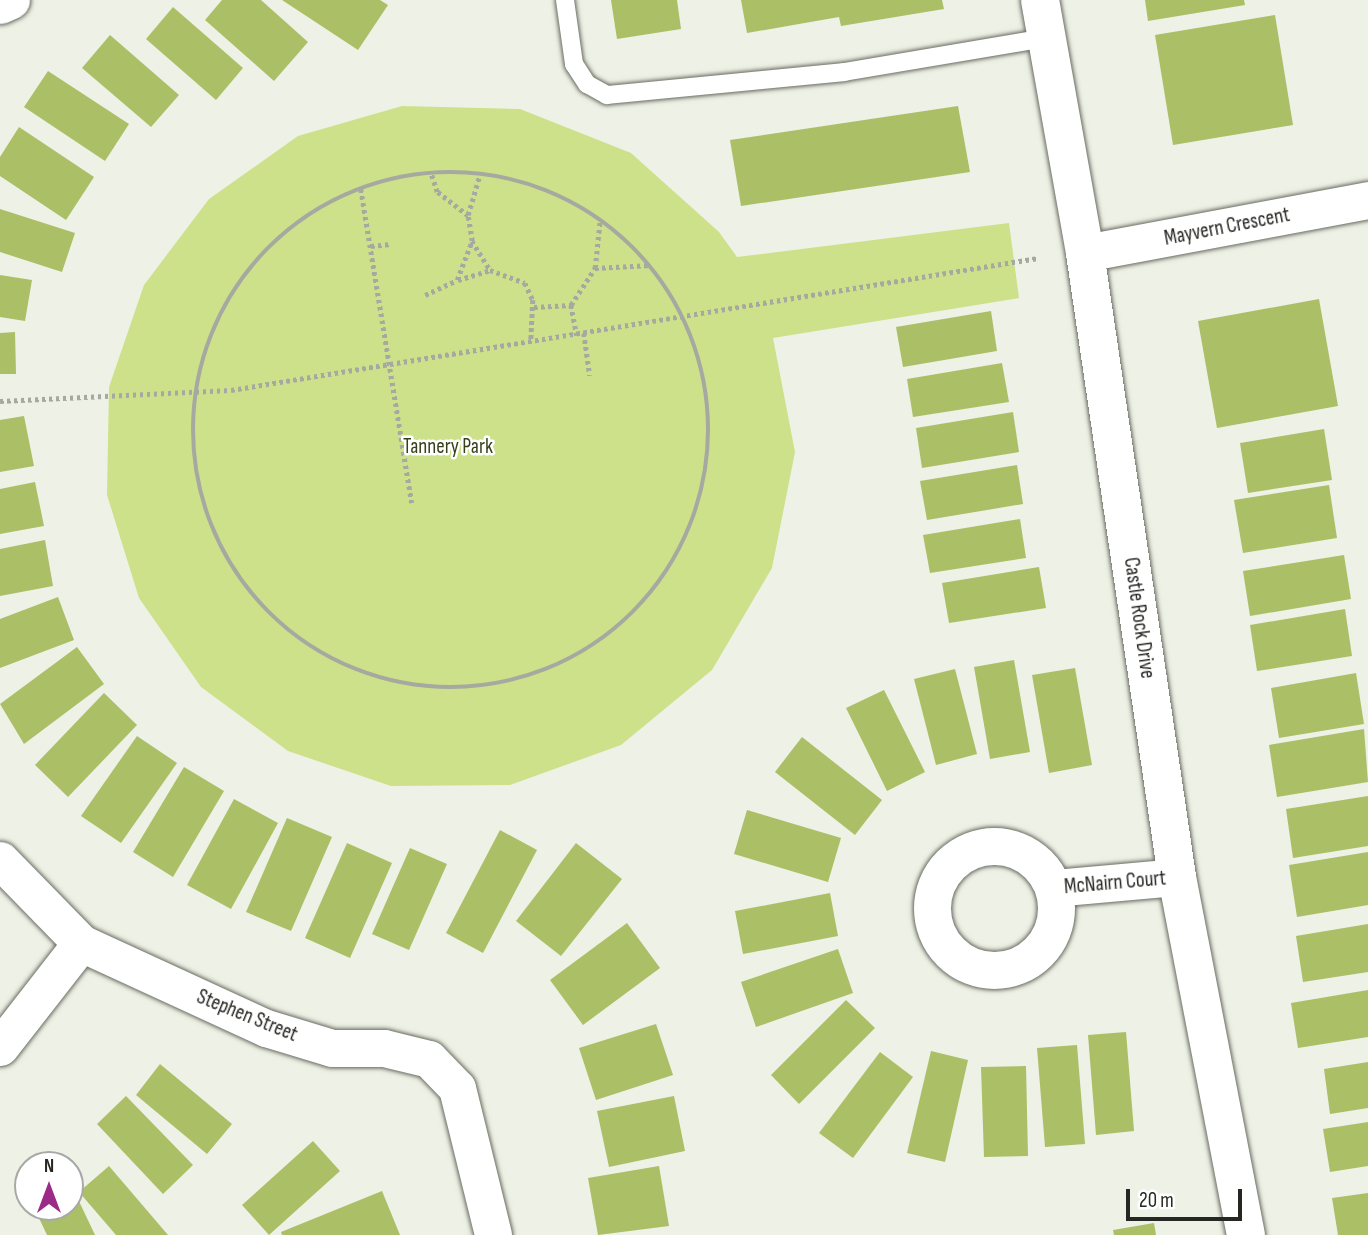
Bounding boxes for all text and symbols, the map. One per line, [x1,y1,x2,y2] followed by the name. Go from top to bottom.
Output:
[1162,202,1292,252] street label: Mayvern Crescent
[403,434,493,460] park label: Tannery Park
[1118,556,1160,680] street label: Castle Rock Drive
[1063,866,1167,900] street label: McNairn Court
[193,984,301,1048] street label: Stephen Street
[14,1151,84,1221] north arrow
[44,1155,54,1178] text: N
[1130,1176,1246,1220] scale bar
[1139,1188,1174,1213] text: 20 m

